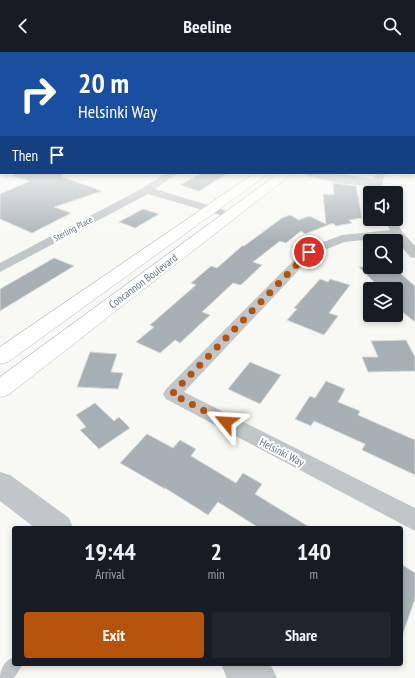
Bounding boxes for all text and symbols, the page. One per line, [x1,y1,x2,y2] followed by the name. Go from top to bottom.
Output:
[12,15,34,37] icon: back
[183,15,232,38] text: Beeline
[381,15,403,37] icon: search
[78,64,129,101] text: 20 m
[12,68,64,120] icon: right
[78,100,157,123] text: Helsinki Way
[46,144,68,166] icon: arrive
[12,146,38,165] text: Then
[363,186,403,322] map controls
[363,186,403,226] button: sound
[51,214,94,243] street label: Sterling Place
[363,234,403,274] button: search
[292,235,326,269] pin
[298,241,320,263] icon: arrive
[106,251,180,311] street label: Concannon Boulevard
[363,282,403,322] button: layers
[205,401,247,443] position arrow
[257,435,307,470] street label: Helsinki Way
[84,536,136,567] text: 19:44
[210,536,222,567] text: 2
[297,536,331,567] text: 140
[95,566,125,583] text: Arrival
[208,566,225,583] text: min
[310,566,318,583] text: m
[24,612,204,658] button: Exit
[212,612,391,658] button: Share

